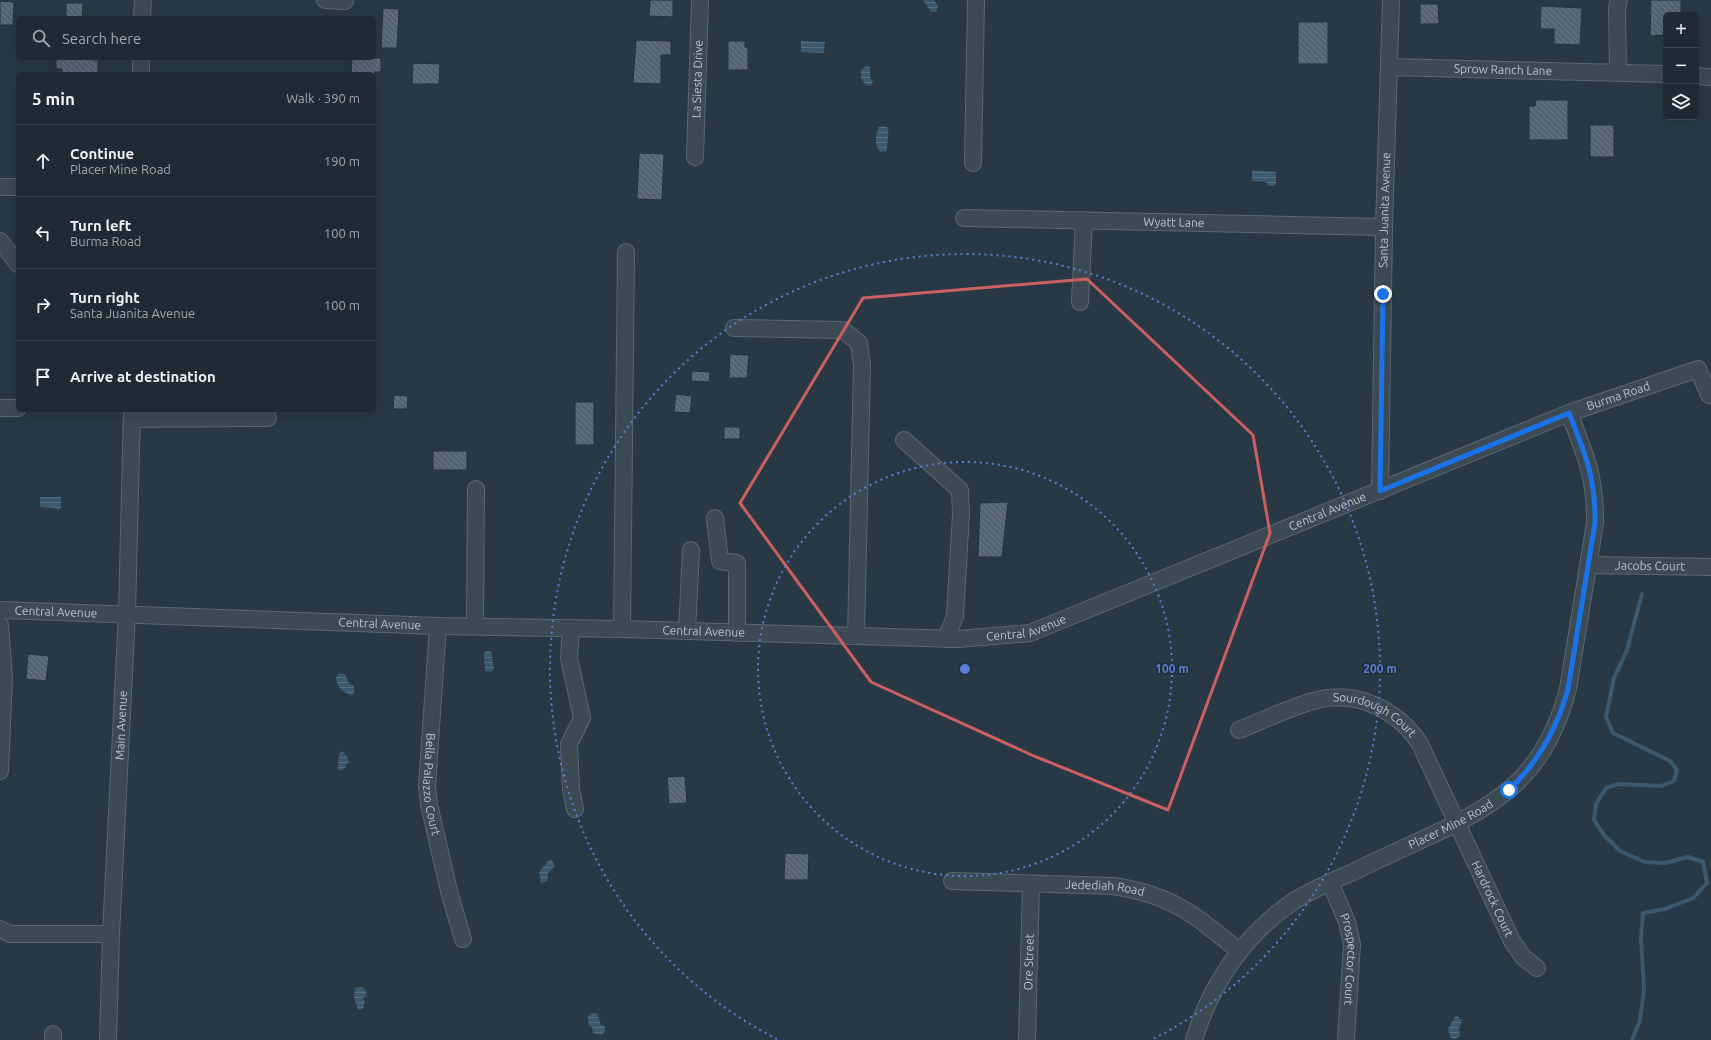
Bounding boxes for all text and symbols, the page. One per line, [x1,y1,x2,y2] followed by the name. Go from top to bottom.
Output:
[1663,12,1699,120] map controls
[1663,12,1699,48] button: +
[16,16,376,60] search box
[30,27,52,49] icon: search
[62,30,141,47] text: Search here
[689,40,705,118] street label: La Siesta Drive
[1663,48,1699,84] button: −
[1454,62,1552,77] street label: Sprow Ranch Lane
[1663,84,1699,120] button: layers
[32,89,75,108] text: 5 min
[286,91,360,105] text: Walk · 390 m
[70,145,134,162] text: Continue
[32,150,54,172] icon: ahead
[1376,152,1392,268] street label: Santa Juanita Avenue
[324,154,360,168] text: 190 m
[70,162,171,176] text: Placer Mine Road
[1143,215,1205,229] street label: Wyatt Lane
[70,217,131,234] text: Turn left
[32,222,54,244] icon: left
[324,226,360,240] text: 100 m
[70,234,141,248] text: Burma Road
[1374,285,1392,303] route end
[70,289,140,306] text: Turn right
[32,294,54,316] icon: right
[324,298,360,312] text: 100 m
[70,306,195,320] text: Santa Juanita Avenue
[32,366,54,388] icon: arrive
[70,368,216,385] text: Arrive at destination
[1585,379,1652,413] street label: Burma Road
[1287,489,1368,533] street label: Central Avenue
[1615,558,1685,573] street label: Jacobs Court
[14,604,98,620] street label: Central Avenue
[986,612,1068,643] street label: Central Avenue
[338,615,421,631] street label: Central Avenue
[662,623,745,639] street label: Central Avenue
[958,662,972,676] centre of rings
[1155,662,1189,675] text: 100 m
[1363,662,1397,675] text: 200 m
[113,690,129,760] street label: Main Avenue
[1333,690,1419,739] street label: Sourdough Court
[421,733,443,837] street label: Bella Palazzo Court
[1500,781,1518,799] route start
[1406,797,1495,851] street label: Placer Mine Road
[1469,859,1516,939] street label: Hardrock Court
[1065,878,1146,898] street label: Jedediah Road
[1338,911,1359,1006] street label: Prospector Court
[1021,933,1036,991] street label: Ore Street

